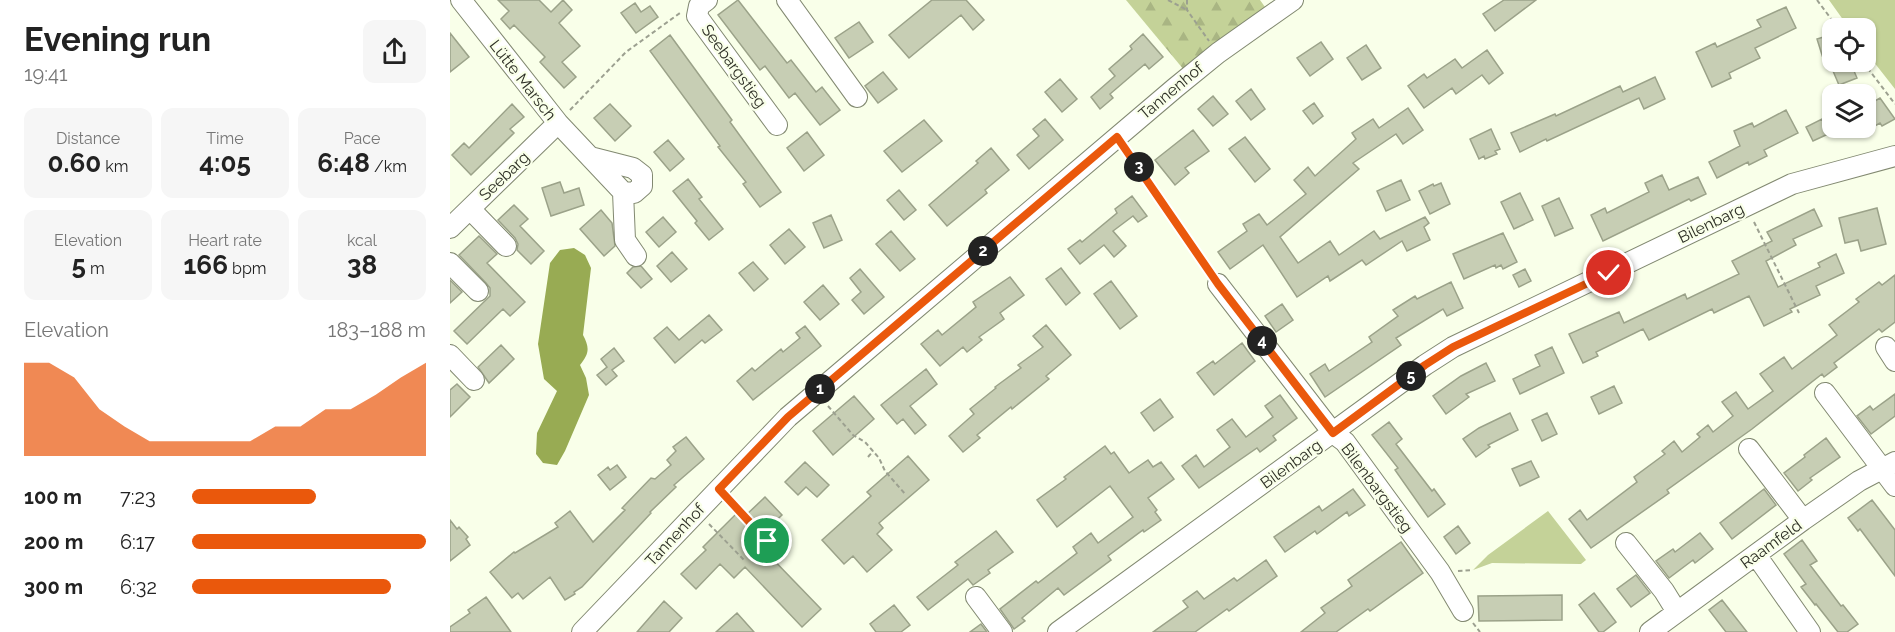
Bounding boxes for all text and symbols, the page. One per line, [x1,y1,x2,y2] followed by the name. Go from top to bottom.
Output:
[1822,18,1876,138] map controls
[1822,18,1876,72] button: locate
[24,20,211,59] text: Evening run
[363,20,426,83] button: share
[697,21,771,111] street label: Seebargstieg
[486,36,560,124] street label: Lütte Marsch
[1135,58,1208,123] street label: Tannenhof
[24,62,68,86] text: 19:41
[1822,84,1876,138] button: layers
[56,129,120,148] text: Distance
[206,129,244,148] text: Time
[344,129,380,148] text: Pace
[48,148,101,178] text: 0.60
[199,148,251,178] text: 4:05
[317,148,370,178] text: 6:48
[475,148,533,204] street label: Seebarg
[1124,152,1154,182] pin: 3
[101,157,128,176] text: km
[370,157,407,176] text: /km
[1135,157,1143,176] text: 3
[1675,199,1747,247] street label: Bilenbarg
[54,231,122,250] text: Elevation
[188,231,262,250] text: Heart rate
[347,231,377,250] text: kcal
[968,236,998,266] pin: 2
[978,241,988,260] text: 2
[1583,247,1634,298] pin
[71,250,86,280] text: 5
[184,250,228,280] text: 166
[347,250,377,280] text: 38
[1592,256,1625,289] icon: check
[86,259,105,278] text: m
[228,259,266,278] text: bpm
[24,318,109,342] text: Elevation
[328,318,426,342] text: 183–188 m
[1247,326,1277,356] pin: 4
[1257,331,1267,350] text: 4
[1396,361,1426,391] pin: 5
[1407,366,1415,385] text: 5
[805,374,835,404] pin: 1
[816,379,824,398] text: 1
[1257,435,1325,493] street label: Bilenbarg
[1337,440,1417,536] street label: Bilenbargstieg
[24,485,82,509] text: 100 m
[120,485,156,509] text: 7:23
[641,499,709,570] street label: Tannenhof
[741,515,792,566] pin
[1737,515,1805,573] street label: Raamfeld
[750,524,783,557] icon: arrive
[24,530,83,554] text: 200 m
[120,530,155,554] text: 6:17
[24,575,83,599] text: 300 m
[120,575,157,599] text: 6:32

